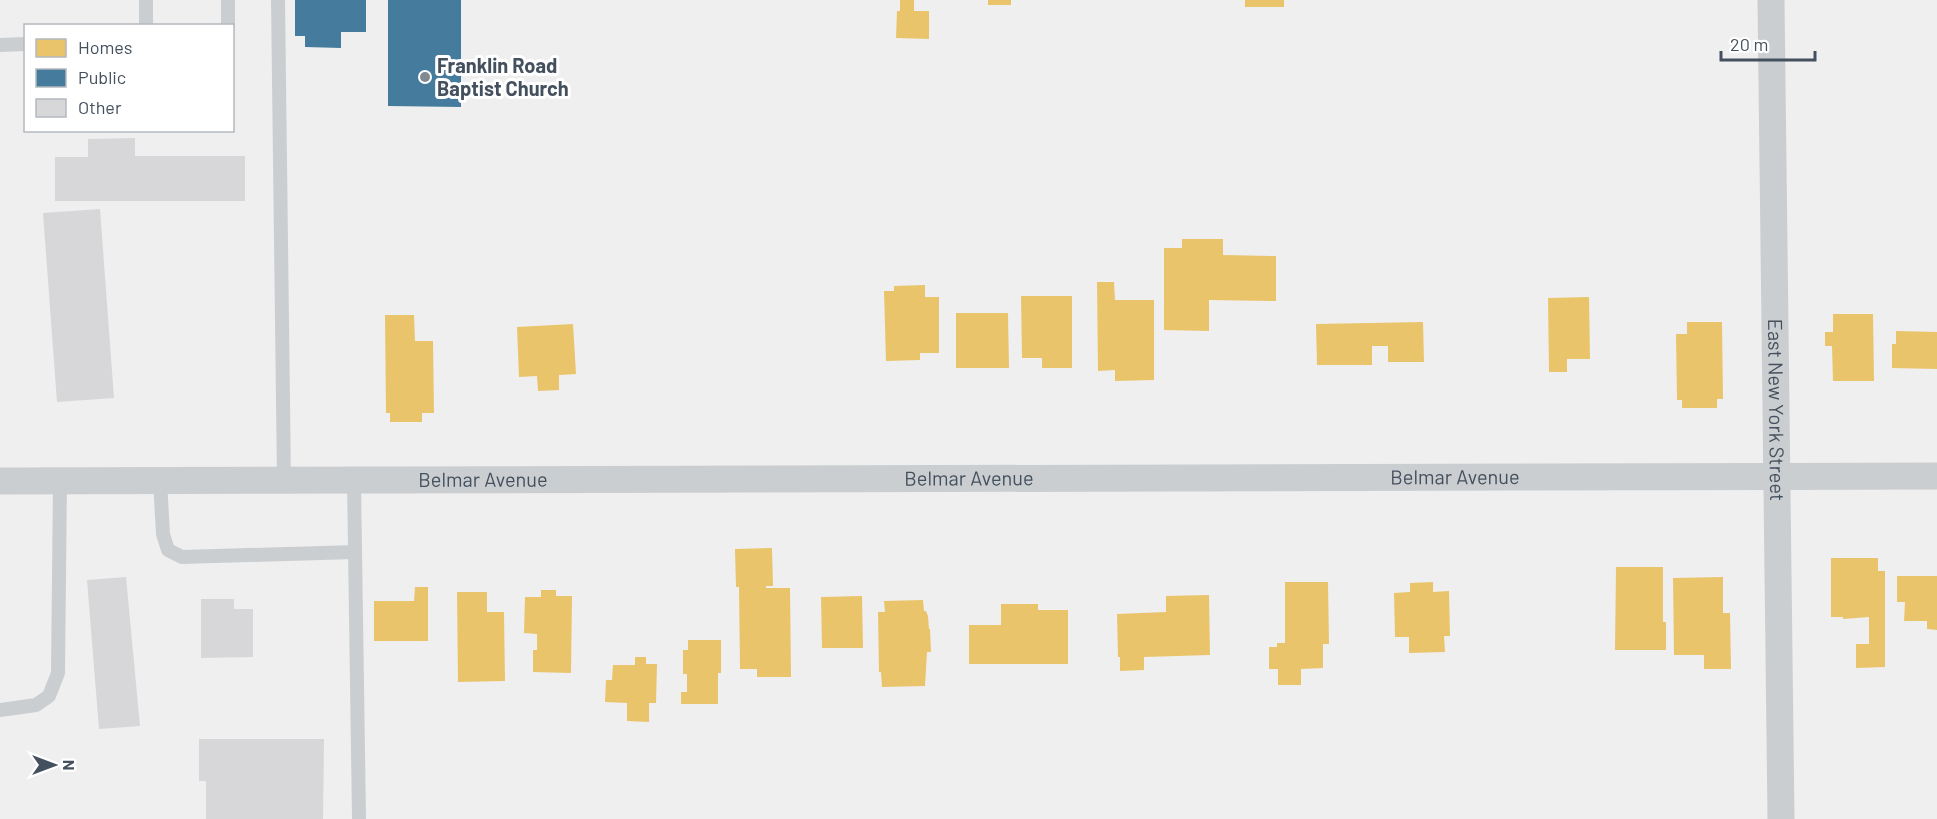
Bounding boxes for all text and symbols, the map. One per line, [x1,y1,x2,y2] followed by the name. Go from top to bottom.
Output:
[24,24,234,132] legend
[1721,24,1816,62] scale bar
[1730,33,1768,55] text: 20 m
[78,36,132,58] text: Homes
[437,53,569,100] place label: Franklin Road Baptist Church
[78,66,126,88] text: Public
[418,70,432,84] marker: Franklin Road Baptist Church
[78,96,122,118] text: Other
[1764,319,1790,501] street label: East New York Street
[1390,464,1520,488] street label: Belmar Avenue
[904,465,1034,490] street label: Belmar Avenue
[418,467,548,491] street label: Belmar Avenue
[24,735,84,795] north arrow
[60,760,79,770] text: N

